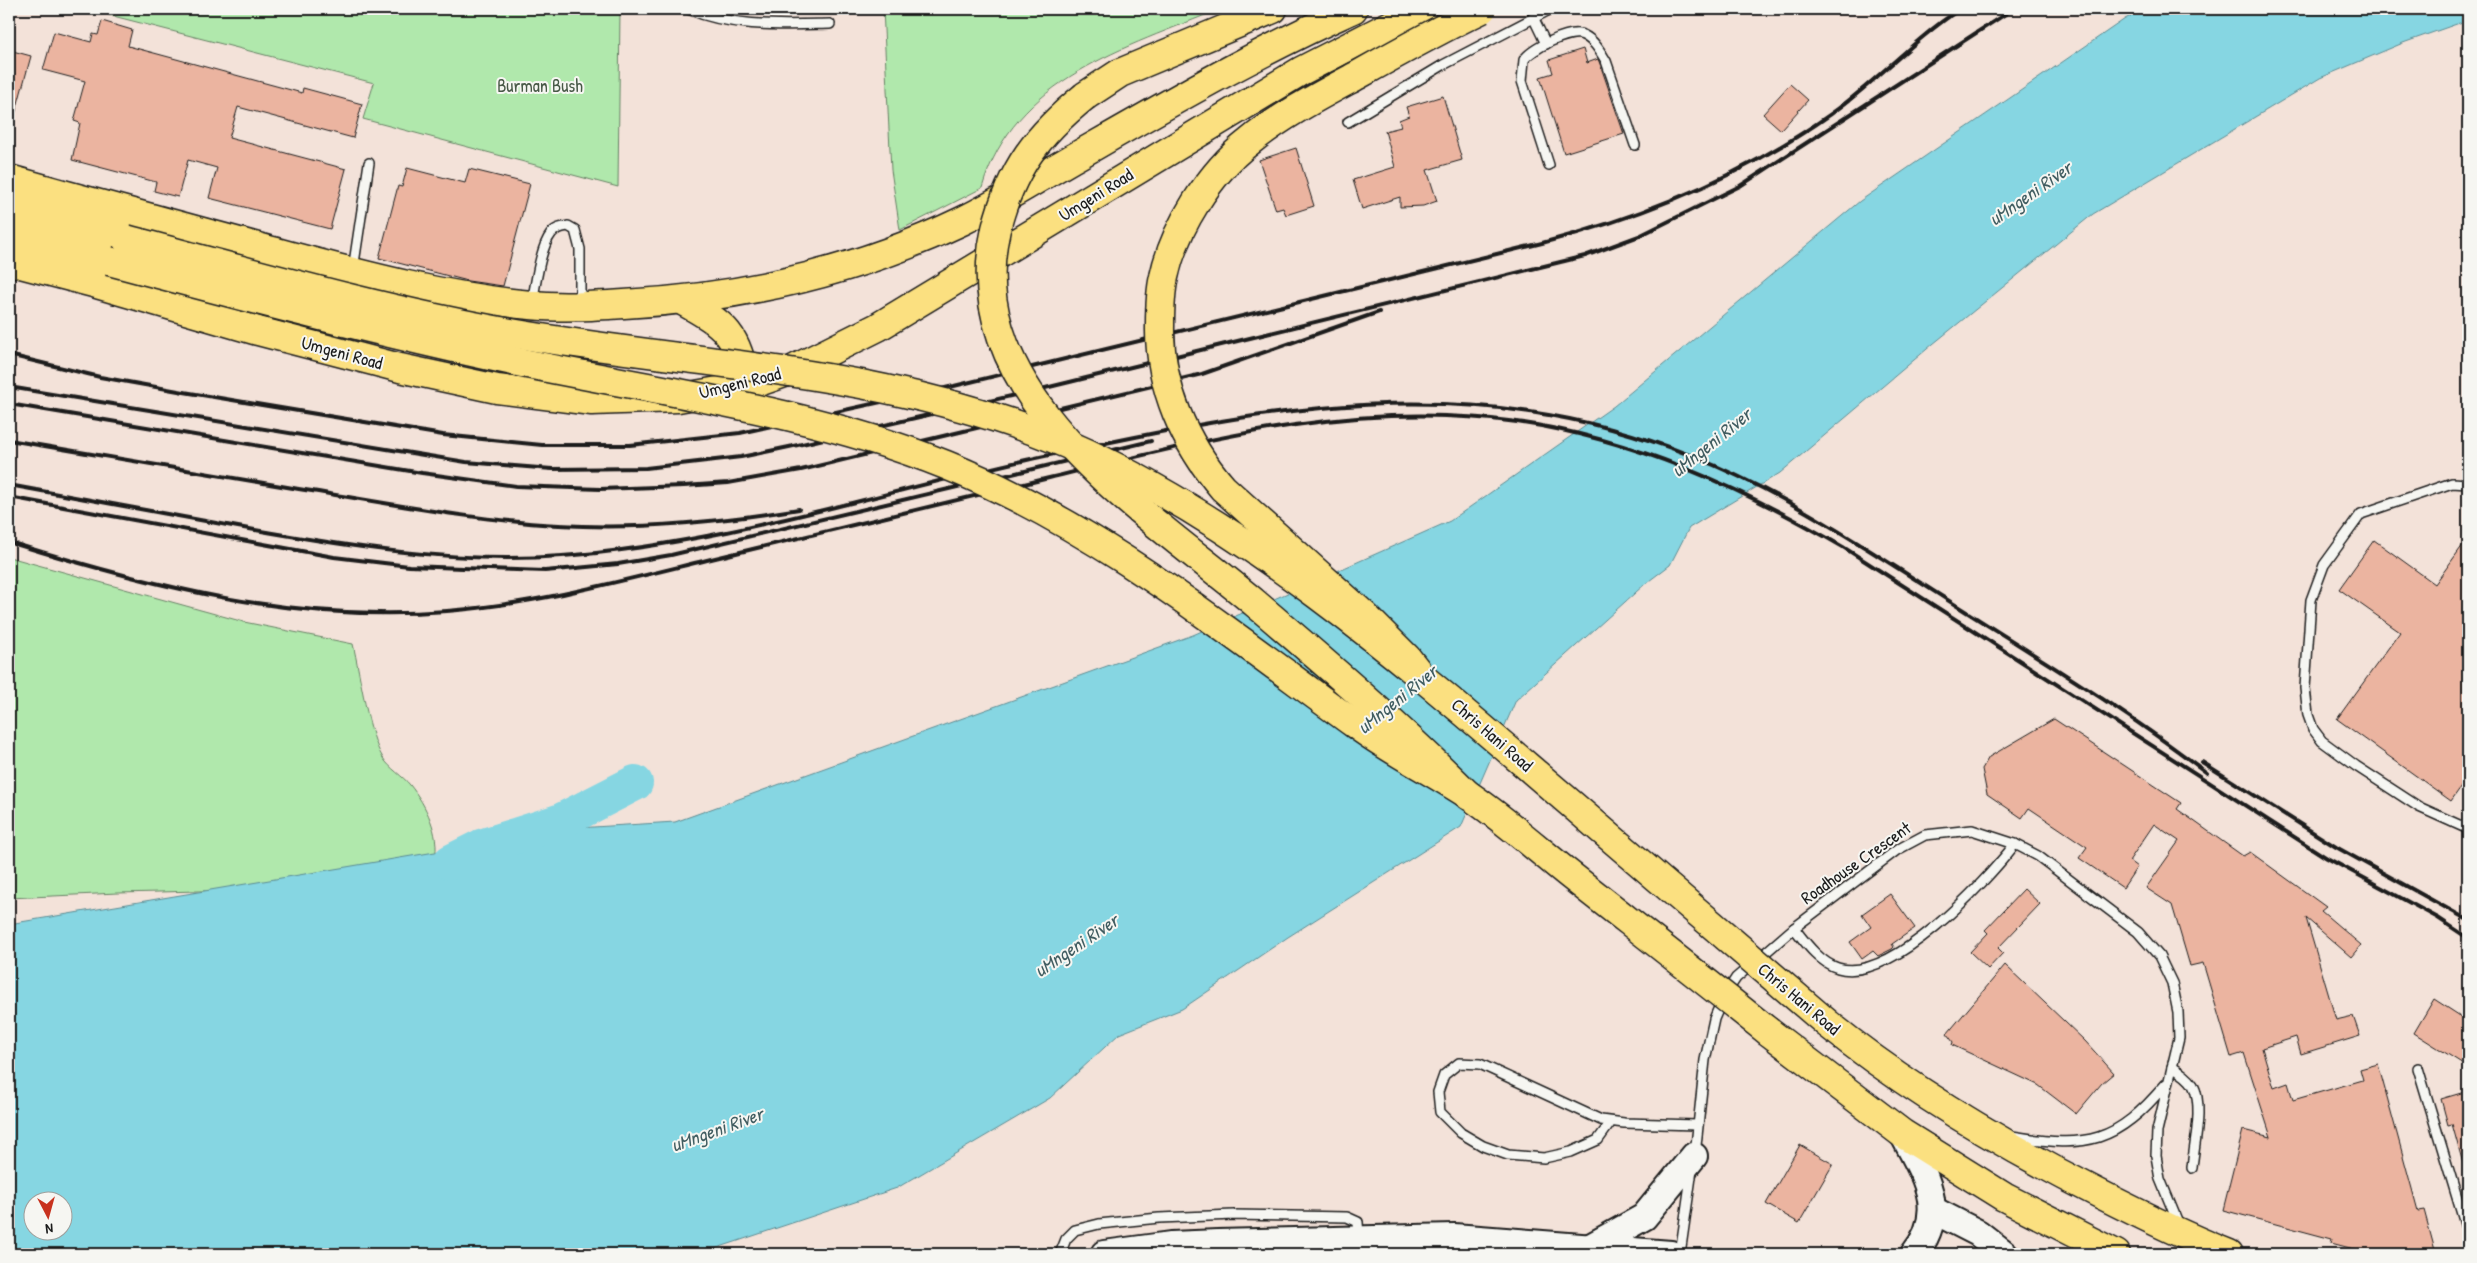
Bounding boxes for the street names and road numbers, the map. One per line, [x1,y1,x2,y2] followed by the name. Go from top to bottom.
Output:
[1054,162,1138,227] street label: Umgeni Road
[299,330,386,375] street label: Umgeni Road
[697,360,783,405] street label: Umgeni Road
[1446,692,1539,777] street label: Chris Hani Road
[1796,815,1916,910] street label: Roadhouse Crescent
[1753,957,1846,1041] street label: Chris Hani Road

